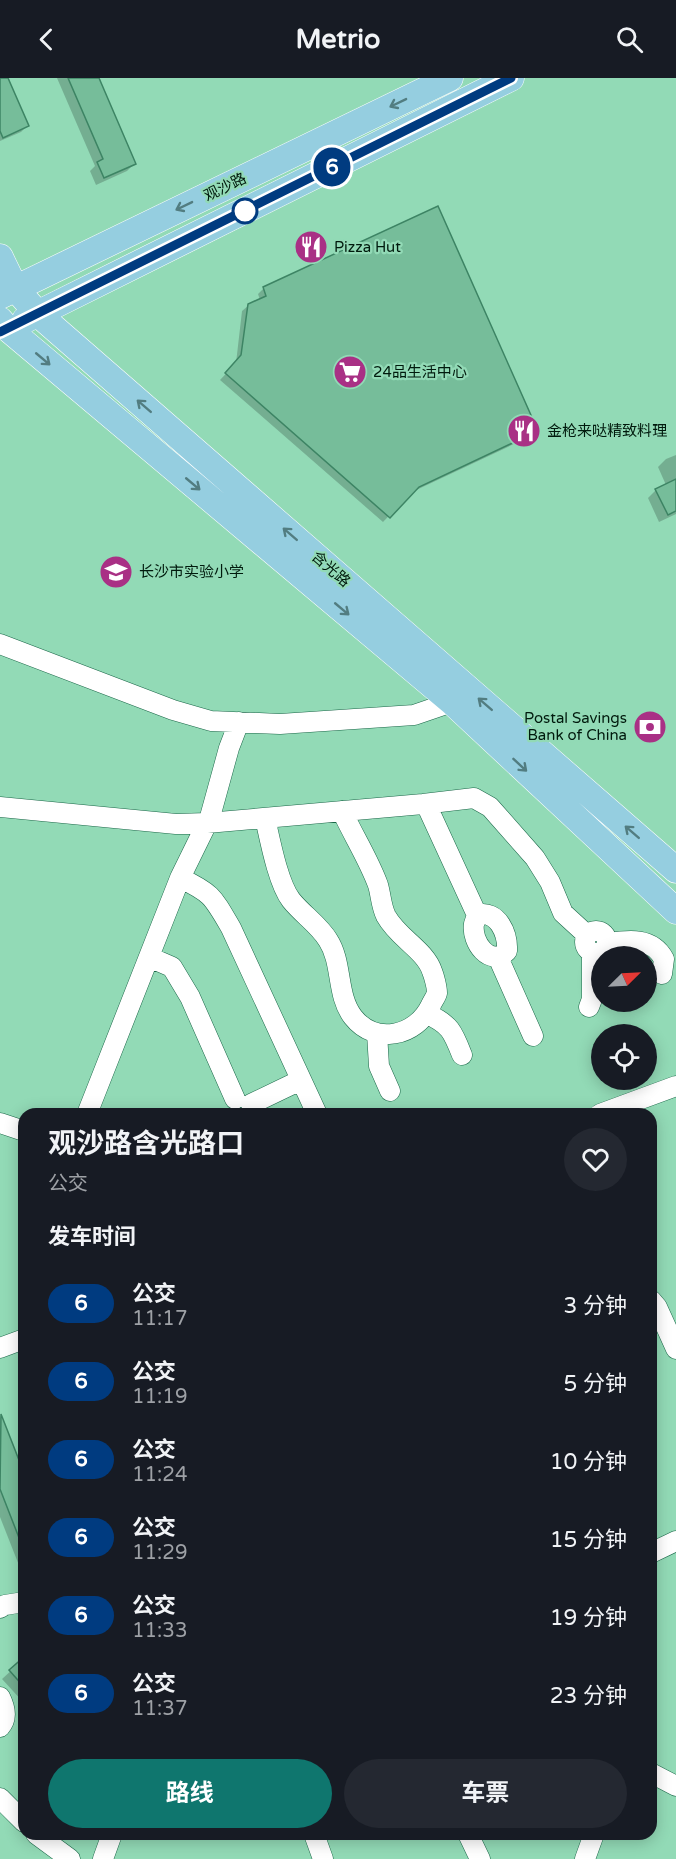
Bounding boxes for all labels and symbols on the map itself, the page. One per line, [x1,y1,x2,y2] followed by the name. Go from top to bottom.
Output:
[389,98,407,110] one-way arrow
[312,148,352,187] line badge: 6
[201,169,249,205] street label: 观沙路
[232,198,258,224] unlabelled marker
[176,201,194,213] one-way arrow
[293,229,329,265] restaurant icon: Pizza Hut
[334,238,401,256] place label: Pizza Hut
[35,352,51,365] one-way arrow
[332,354,368,390] supermarket icon: 24品生活中心
[373,363,467,381] place label: 24品生活中心
[136,399,151,413] one-way arrow
[506,413,542,449] restaurant icon: 金枪来哒精致料理
[547,422,667,440] place label: 金枪来哒精致料理
[185,477,200,491] one-way arrow
[283,527,298,541] one-way arrow
[308,547,354,591] street label: 含光路
[98,554,134,590] school or university icon: 长沙市实验小学
[139,563,244,581] place label: 长沙市实验小学
[334,602,349,616] one-way arrow
[478,697,493,711] one-way arrow
[524,709,627,744] place label: Postal Savings Bank of China
[632,709,668,745] bank icon: Postal Savings Bank of China
[513,758,528,773] one-way arrow
[625,825,640,839] one-way arrow
[591,946,657,1012] north arrow

